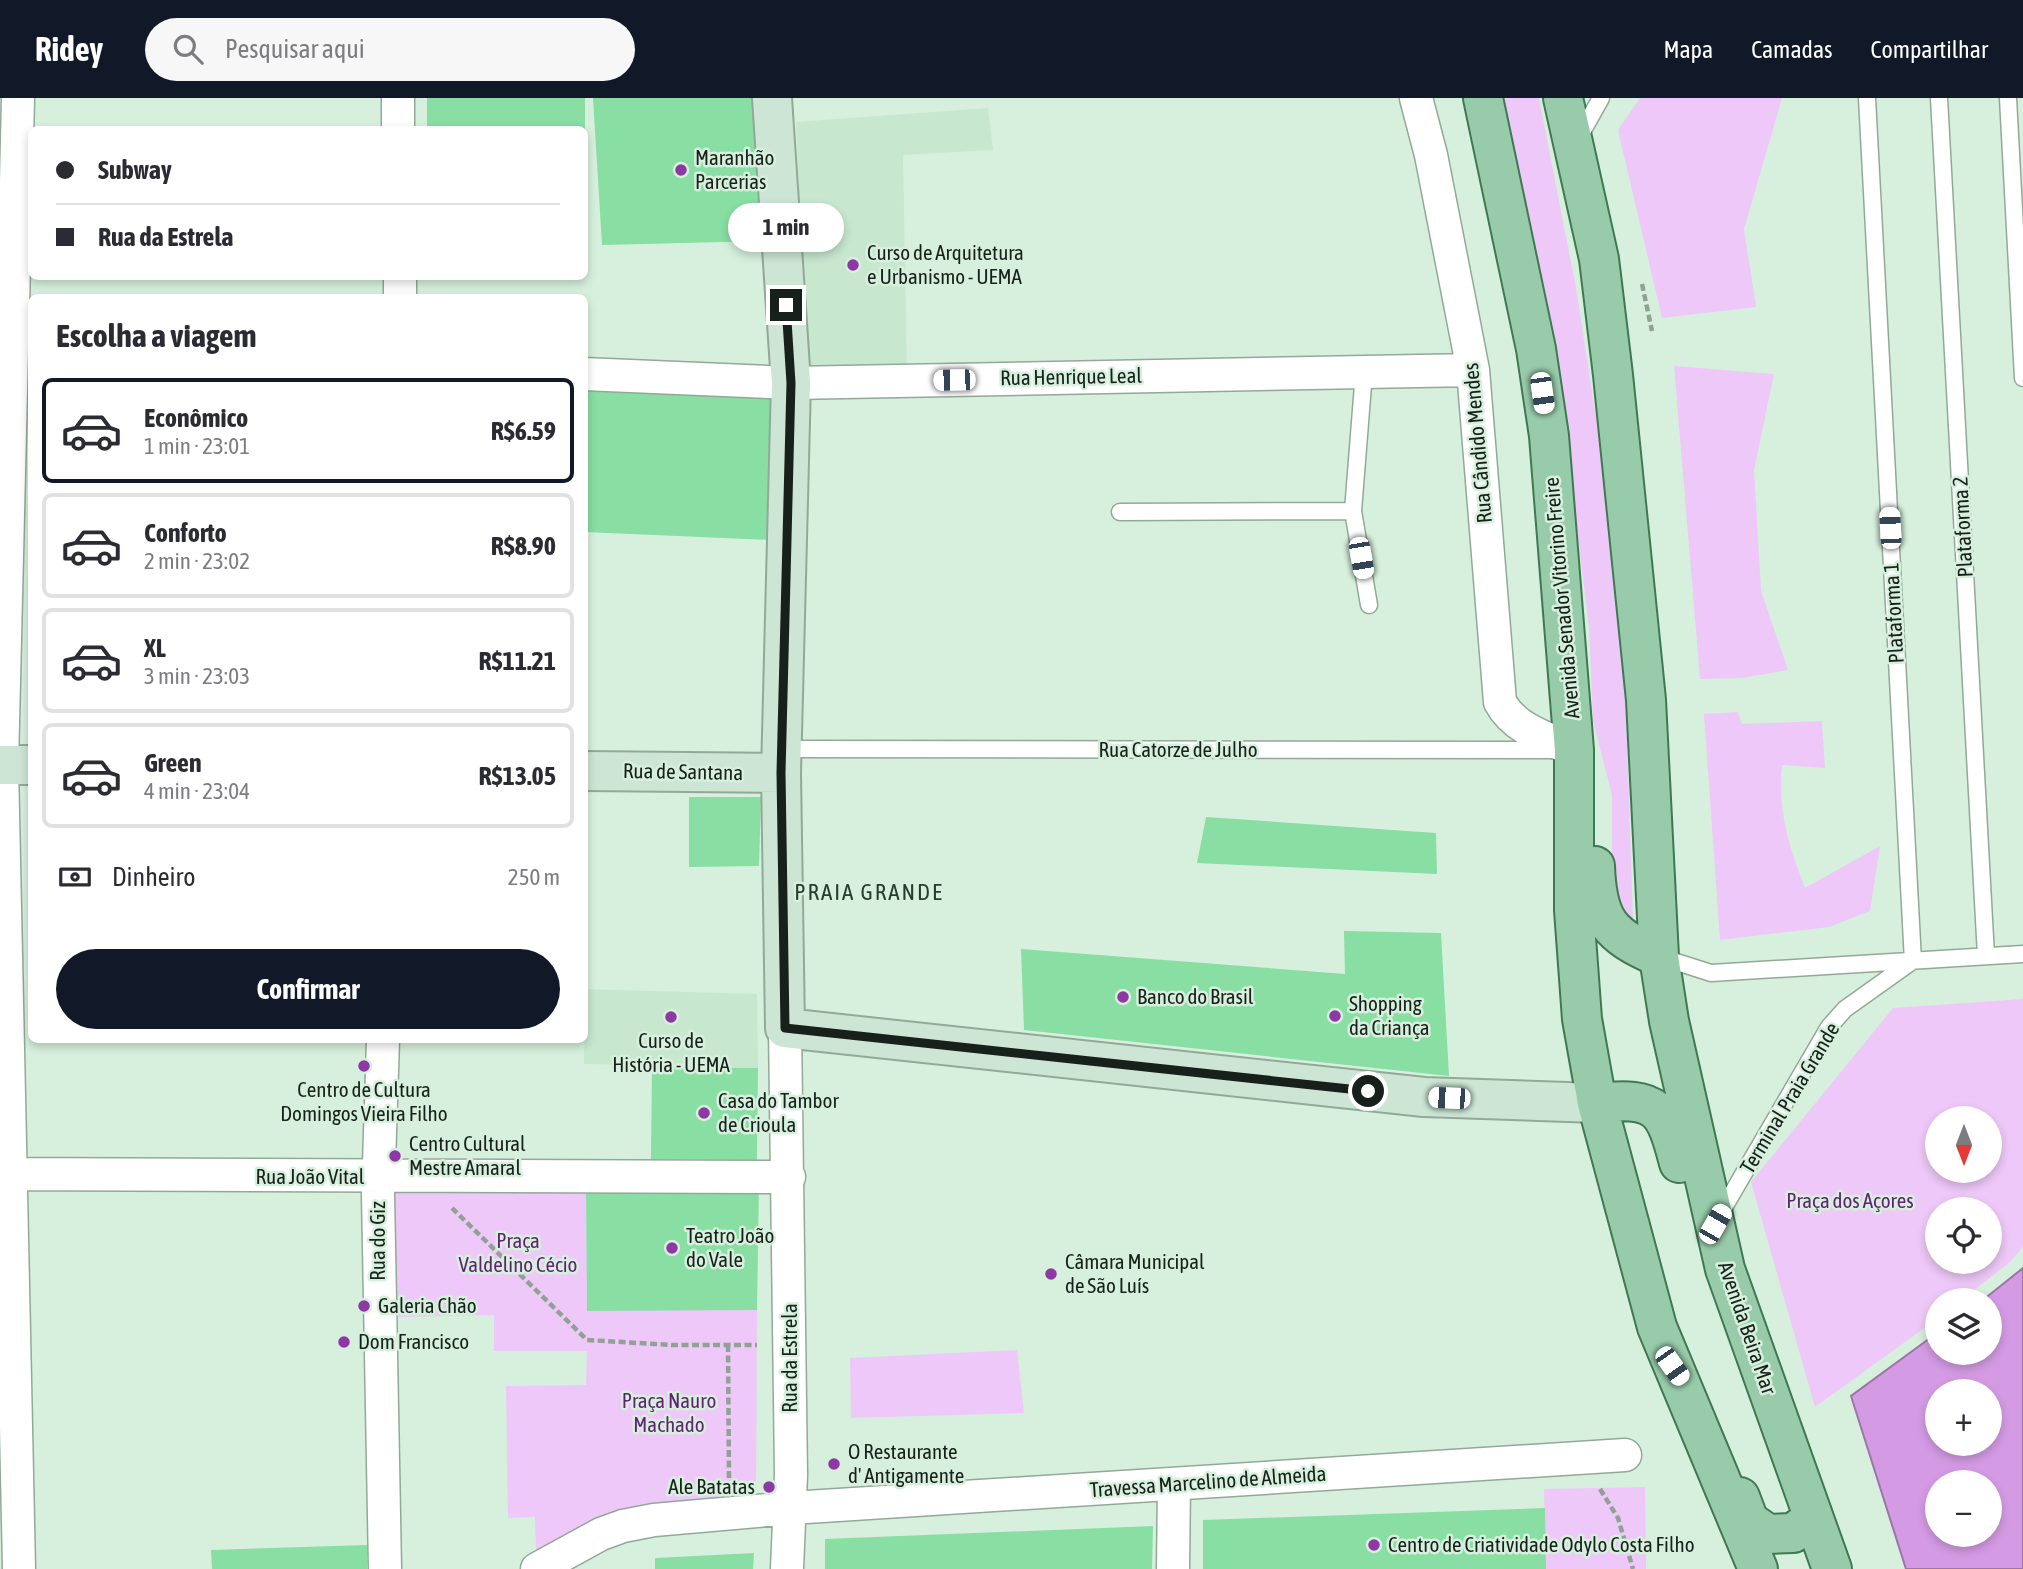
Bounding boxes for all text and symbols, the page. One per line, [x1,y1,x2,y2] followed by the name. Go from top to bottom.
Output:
[145,18,635,81] search box
[35,30,103,68] text: Ridey
[169,30,207,68] icon: search
[225,34,365,64] text: Pesquisar aqui
[1663,36,1713,63] text: Mapa
[1751,36,1833,63] text: Camadas
[1871,36,1988,63] text: Compartilhar
[695,145,774,193] place label: Maranhão Parcerias
[98,155,172,185] text: Subway
[673,162,689,178] marker: Maranhão Parcerias
[728,204,844,252] callout: 1 min
[763,214,809,240] text: 1 min
[98,222,233,252] text: Rua da Estrela
[867,240,1024,288] place label: Curso de Arquitetura e Urbanismo - UEMA
[845,257,861,273] marker: Curso de Arquitetura e Urbanismo - UEMA
[770,289,802,321] route end
[56,317,256,354] text: Escolha a viagem
[1458,362,1496,524] street label: Rua Cândido Mendes
[1000,363,1142,389] street label: Rua Henrique Leal
[933,369,976,391] car
[1529,371,1556,415] car
[60,399,123,462] icon: car
[144,403,248,433] text: Econômico
[491,416,556,446] text: R$6.59
[144,433,250,459] text: 1 min · 23:01
[1538,476,1584,720] street label: Avenida Senador Vitorino Freire
[1947,476,1977,578] street label: Plataforma 2
[1879,506,1902,550] car
[60,514,123,577] icon: car
[144,518,227,548] text: Conforto
[491,531,556,561] text: R$8.90
[1348,535,1375,581] car
[144,548,250,574] text: 2 min · 23:02
[1878,562,1908,664] street label: Plataforma 1
[60,629,123,692] icon: car
[144,633,166,663] text: XL
[479,646,556,676] text: R$11.21
[144,663,250,689] text: 3 min · 23:03
[1098,737,1258,761] street label: Rua Catorze de Julho
[60,744,123,807] icon: car
[144,748,202,778] text: Green
[623,758,743,784] street label: Rua de Santana
[479,761,556,791] text: R$13.05
[144,778,250,804] text: 4 min · 23:04
[56,858,94,896] icon: cash
[112,862,195,892] text: Dinheiro
[508,864,560,890] text: 250 m
[794,879,944,905] district label: PRAIA GRANDE
[56,949,560,1029] button: Confirmar
[1137,984,1254,1008] place label: Banco do Brasil
[1115,989,1131,1005] marker: Banco do Brasil
[1349,991,1430,1039] place label: Shopping da Criança
[1327,1008,1343,1024] marker: Shopping da Criança
[663,1009,679,1025] marker: Curso de História - UEMA
[1735,1018,1844,1177] street label: Terminal Praia Grande
[612,1028,731,1076] place label: Curso de História - UEMA
[356,1058,372,1074] marker: Centro de Cultura Domingos Vieira Filho
[1352,1075,1384,1107] route start
[280,1077,448,1125] place label: Centro de Cultura Domingos Vieira Filho
[1428,1087,1471,1109] car
[718,1088,839,1136] place label: Casa do Tambor de Crioula
[696,1105,712,1121] marker: Casa do Tambor de Crioula
[1925,1106,2002,1183] north arrow
[1925,1106,2002,1547] map controls
[409,1131,526,1179] place label: Centro Cultural Mestre Amaral
[387,1148,403,1164] marker: Centro Cultural Mestre Amaral
[256,1164,365,1188] street label: Rua João Vital
[1786,1188,1914,1212] park label: Praça dos Açores
[1925,1197,2002,1274] button: locate
[365,1201,389,1281] street label: Rua do Giz
[1696,1201,1735,1247] car
[686,1223,774,1271] place label: Teatro João do Vale
[459,1228,577,1276] park label: Praça Valdelino Cécio
[664,1240,680,1256] marker: Teatro João do Vale
[1065,1249,1205,1297] place label: Câmara Municipal de São Luís
[1714,1258,1782,1398] street label: Avenida Beira Mar
[1043,1266,1059,1282] marker: Câmara Municipal de São Luís
[1925,1288,2002,1365] button: layers
[378,1293,477,1317] place label: Galeria Chão
[356,1298,372,1314] marker: Galeria Chão
[777,1303,801,1413] street label: Rua da Estrela
[358,1329,469,1353] place label: Dom Francisco
[336,1334,352,1350] marker: Dom Francisco
[1652,1343,1693,1389] car
[1925,1379,2002,1456] button: +
[622,1388,716,1436] park label: Praça Nauro Machado
[848,1439,964,1487] place label: O Restaurante d' Antigamente
[826,1456,842,1472] marker: O Restaurante d' Antigamente
[1089,1461,1327,1501] street label: Travessa Marcelino de Almeida
[1925,1470,2002,1547] button: −
[668,1474,755,1498] place label: Ale Batatas
[761,1479,777,1495] marker: Ale Batatas
[1388,1532,1695,1556] place label: Centro de Criatividade Odylo Costa Filho
[1366,1537,1382,1553] marker: Centro de Criatividade Odylo Costa Filho

